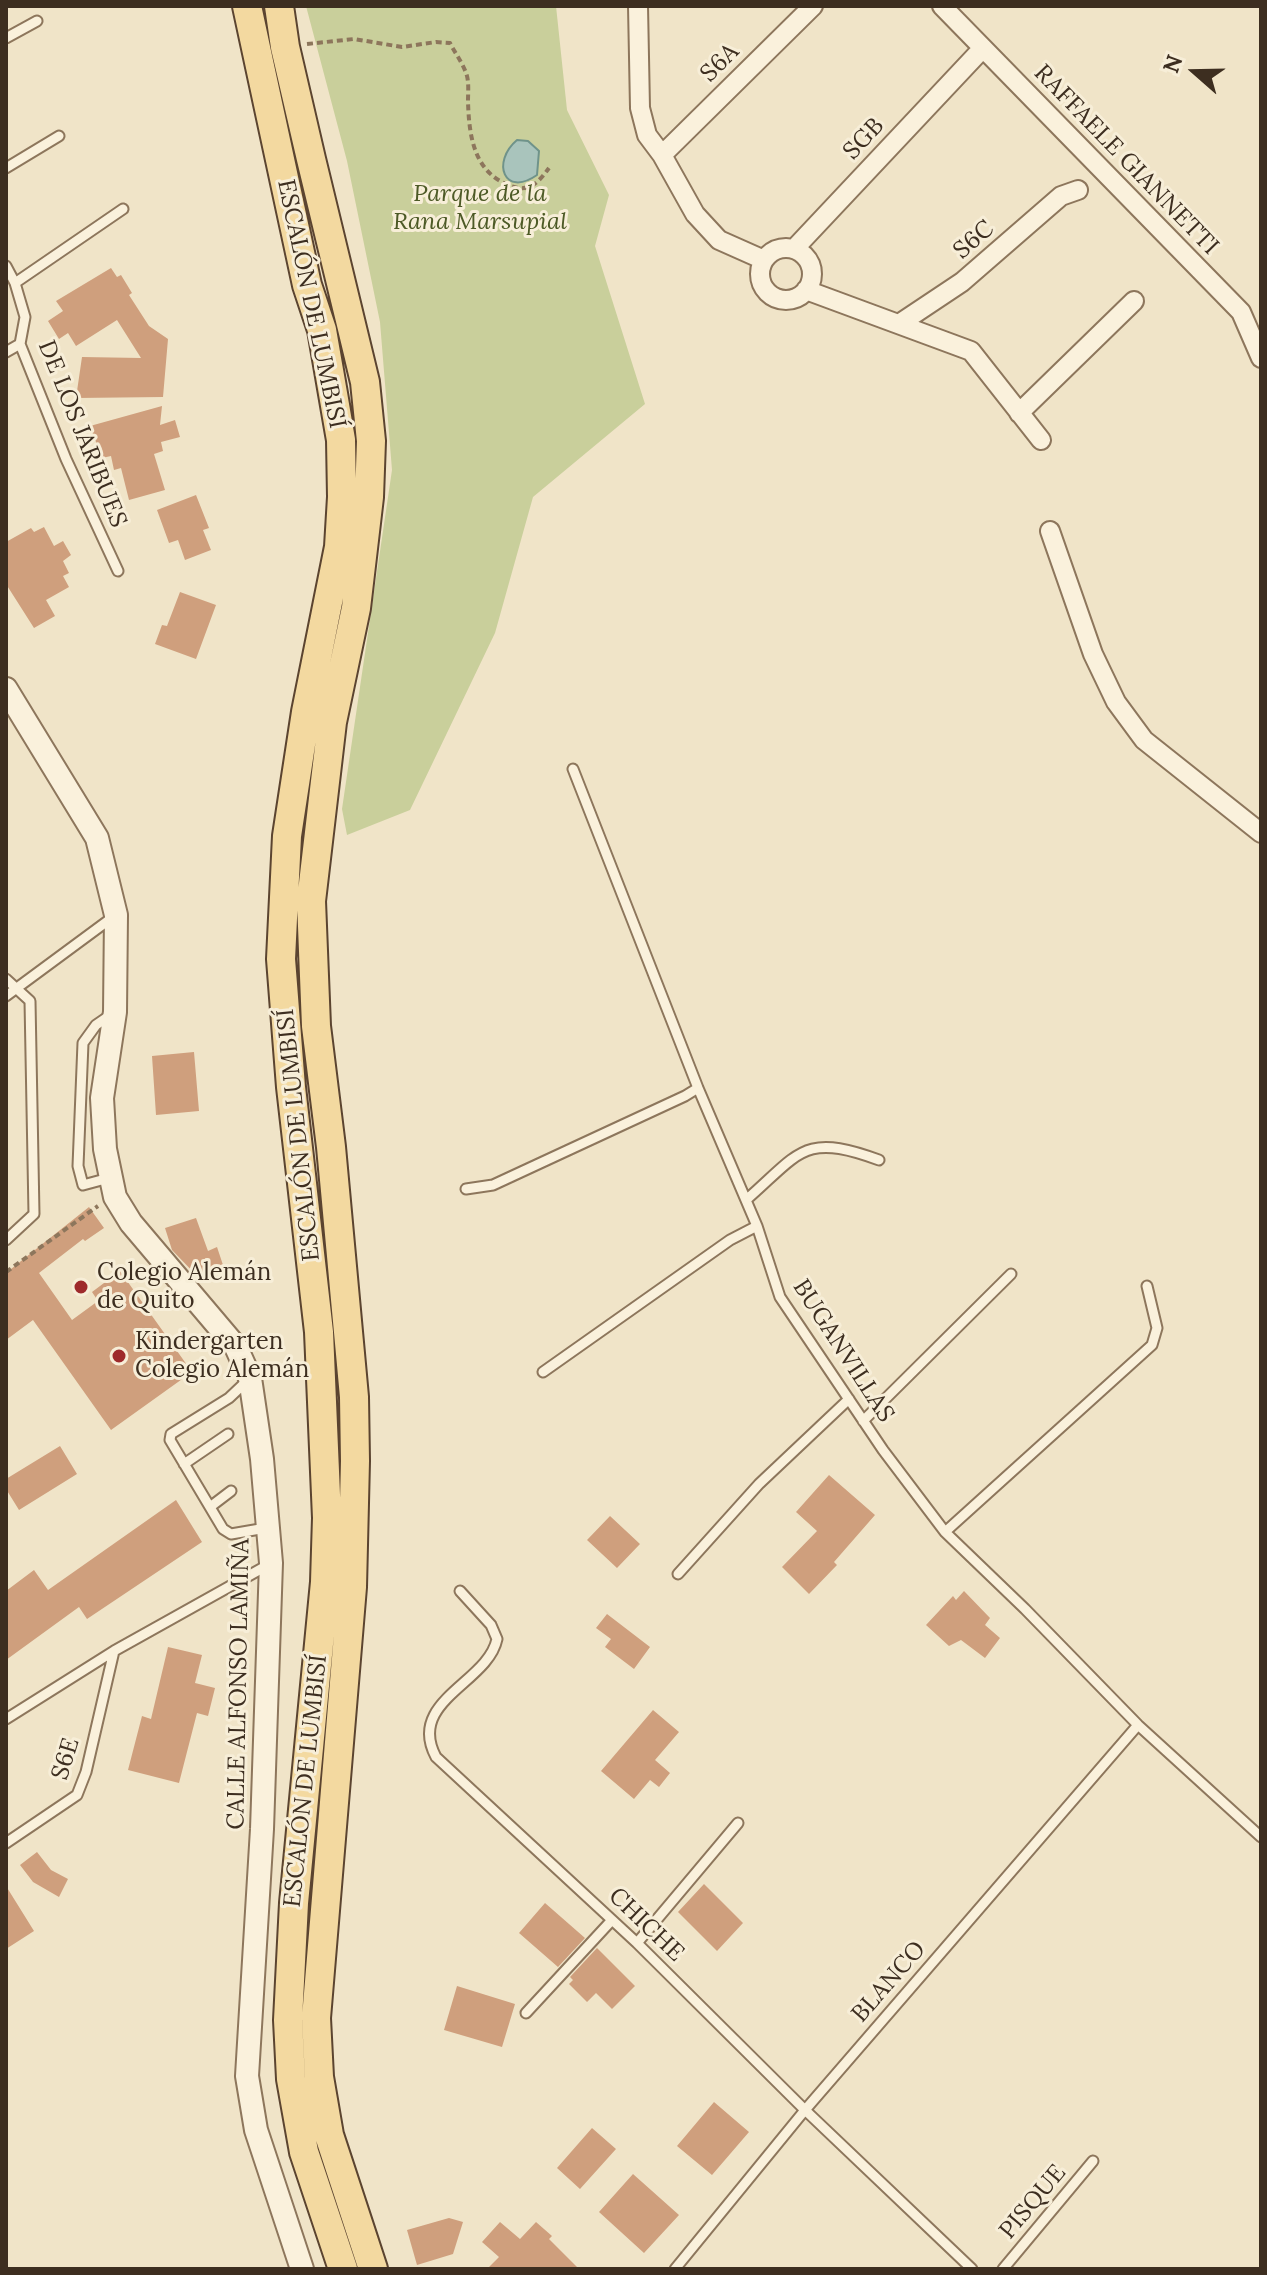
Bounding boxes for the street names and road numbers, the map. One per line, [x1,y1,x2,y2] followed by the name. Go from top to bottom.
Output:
[695,38,745,88] street label: S6A
[1028,59,1224,261] street label: RAFFAELE GIANNETTI
[838,112,890,166] street label: SGB
[271,177,351,431] street label: ESCALÓN DE LUMBISÍ
[948,215,1000,265] street label: S6C
[31,336,133,532] street label: DE LOS JARIBUES
[271,1007,327,1263] street label: ESCALÓN DE LUMBISÍ
[786,1274,900,1428] street label: BUGANVILLAS
[222,1538,256,1830] street label: CALLE ALFONSO LAMIÑA
[278,1653,334,1909] street label: ESCALÓN DE LUMBISÍ
[46,1735,86,1783] street label: S6E
[602,1882,690,1968] street label: CHICHE
[846,1936,932,2028] street label: BLANCO
[994,2159,1072,2245] street label: PISQUE

